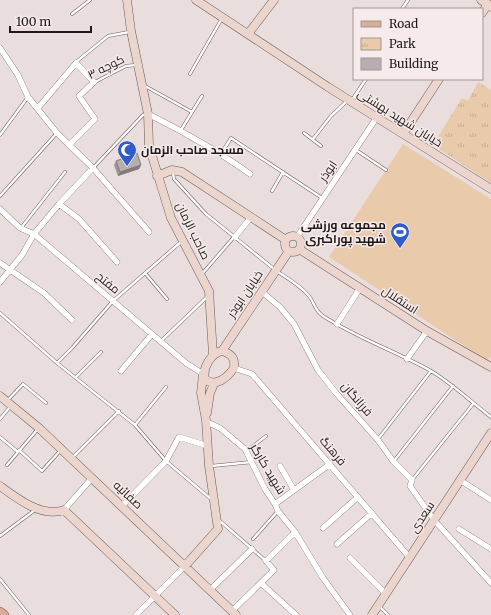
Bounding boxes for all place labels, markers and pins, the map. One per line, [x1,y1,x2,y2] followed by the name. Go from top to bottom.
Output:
[116,139,138,167] mosque icon: مسجد صاحب الزمان
[141,142,244,158] place label: مسجد صاحب الزمان
[301,217,386,248] place label: مجموعه ورزشی شهید پوراکبری
[389,221,411,249] sports icon: مجموعه ورزشی شهید پوراکبری

